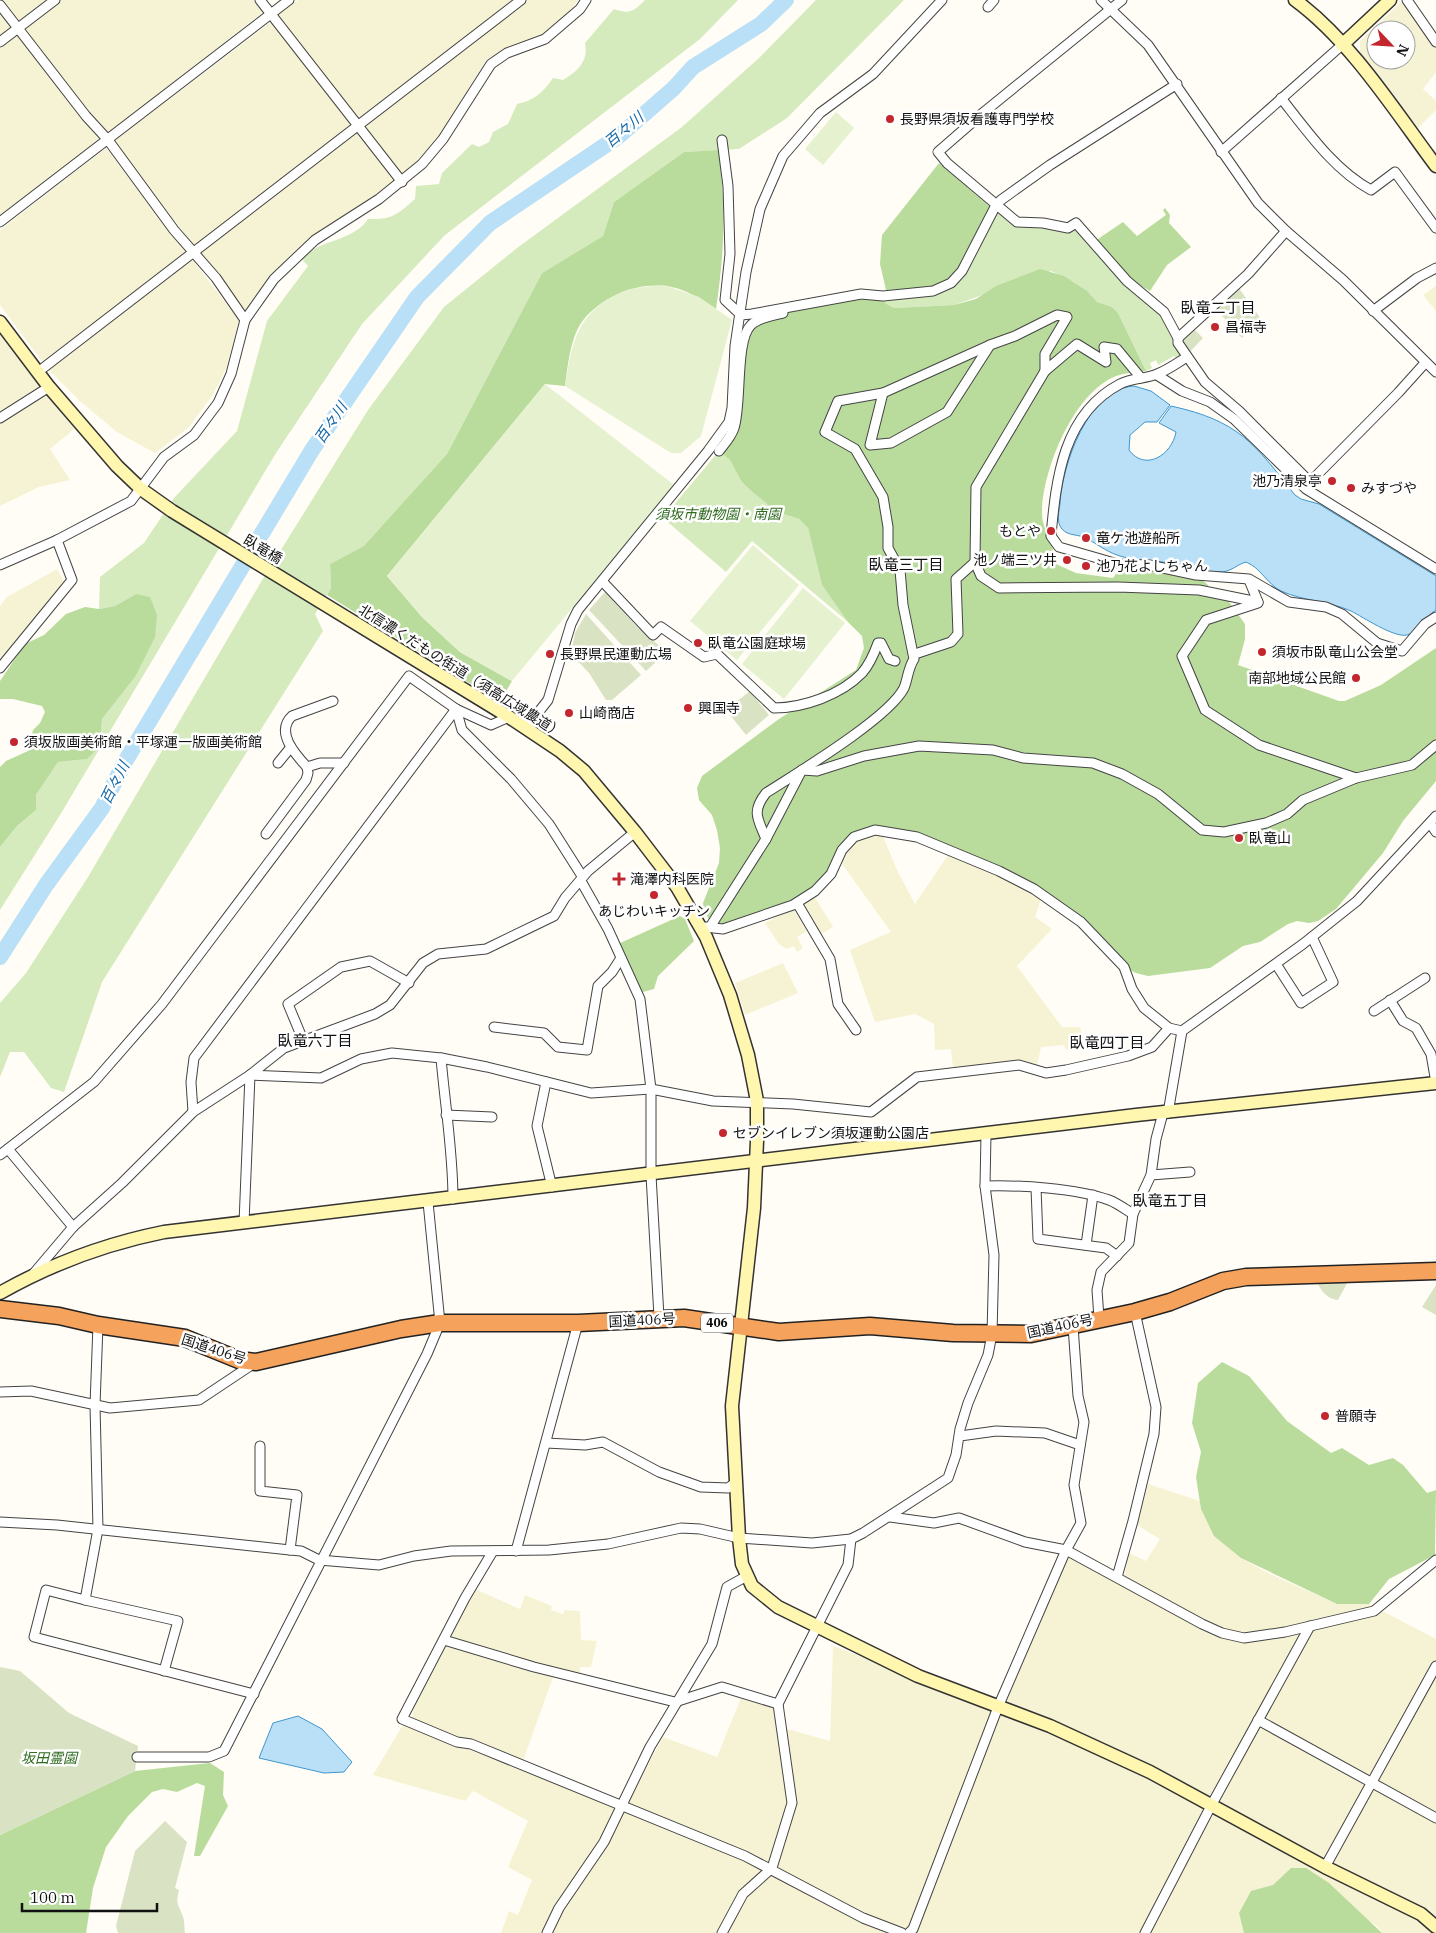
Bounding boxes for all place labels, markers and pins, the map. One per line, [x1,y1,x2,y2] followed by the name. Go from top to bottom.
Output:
[900,110,1054,128] place label: 長野県須坂看護専門学校
[884,113,896,125] marker: 長野県須坂看護専門学校
[1225,318,1267,336] place label: 昌福寺
[1209,321,1221,333] marker: 昌福寺
[1252,472,1322,490] place label: 池乃清泉亭
[1326,475,1338,487] marker: 池乃清泉亭
[1361,479,1417,497] place label: みすづや
[1345,482,1357,494] marker: みすづや
[999,522,1041,540] place label: もとや
[1045,525,1057,537] marker: もとや
[1096,529,1180,547] place label: 竜ケ池遊船所
[1080,532,1092,544] marker: 竜ケ池遊船所
[973,551,1057,569] place label: 池ノ端三ツ井
[1061,554,1073,566] marker: 池ノ端三ツ井
[1096,557,1208,575] place label: 池乃花よしちゃん
[1080,560,1092,572] marker: 池乃花よしちゃん
[708,634,806,652] place label: 臥竜公園庭球場
[692,637,704,649] marker: 臥竜公園庭球場
[1272,643,1398,661] place label: 須坂市臥竜山公会堂
[560,645,672,663] place label: 長野県民運動広場
[1256,646,1268,658] marker: 須坂市臥竜山公会堂
[544,648,556,660] marker: 長野県民運動広場
[1248,669,1346,687] place label: 南部地域公民館
[1350,672,1362,684] marker: 南部地域公民館
[698,699,740,717] place label: 興国寺
[682,702,694,714] marker: 興国寺
[579,704,635,722] place label: 山崎商店
[563,707,575,719] marker: 山崎商店
[24,733,262,751] place label: 須坂版画美術館・平塚運一版画美術館
[8,736,20,748] marker: 須坂版画美術館・平塚運一版画美術館
[1249,829,1291,847] place label: 臥竜山
[1233,832,1245,844] marker: 臥竜山
[630,870,714,888] place label: 滝澤内科医院
[612,872,626,886] marker: 滝澤内科医院
[648,889,660,901] marker: あじわいキッチン
[598,902,710,920] place label: あじわいキッチン
[733,1124,929,1142] place label: セブンイレブン須坂運動公園店
[717,1127,729,1139] marker: セブンイレブン須坂運動公園店
[1335,1407,1377,1425] place label: 普願寺
[1319,1410,1331,1422] marker: 普願寺

